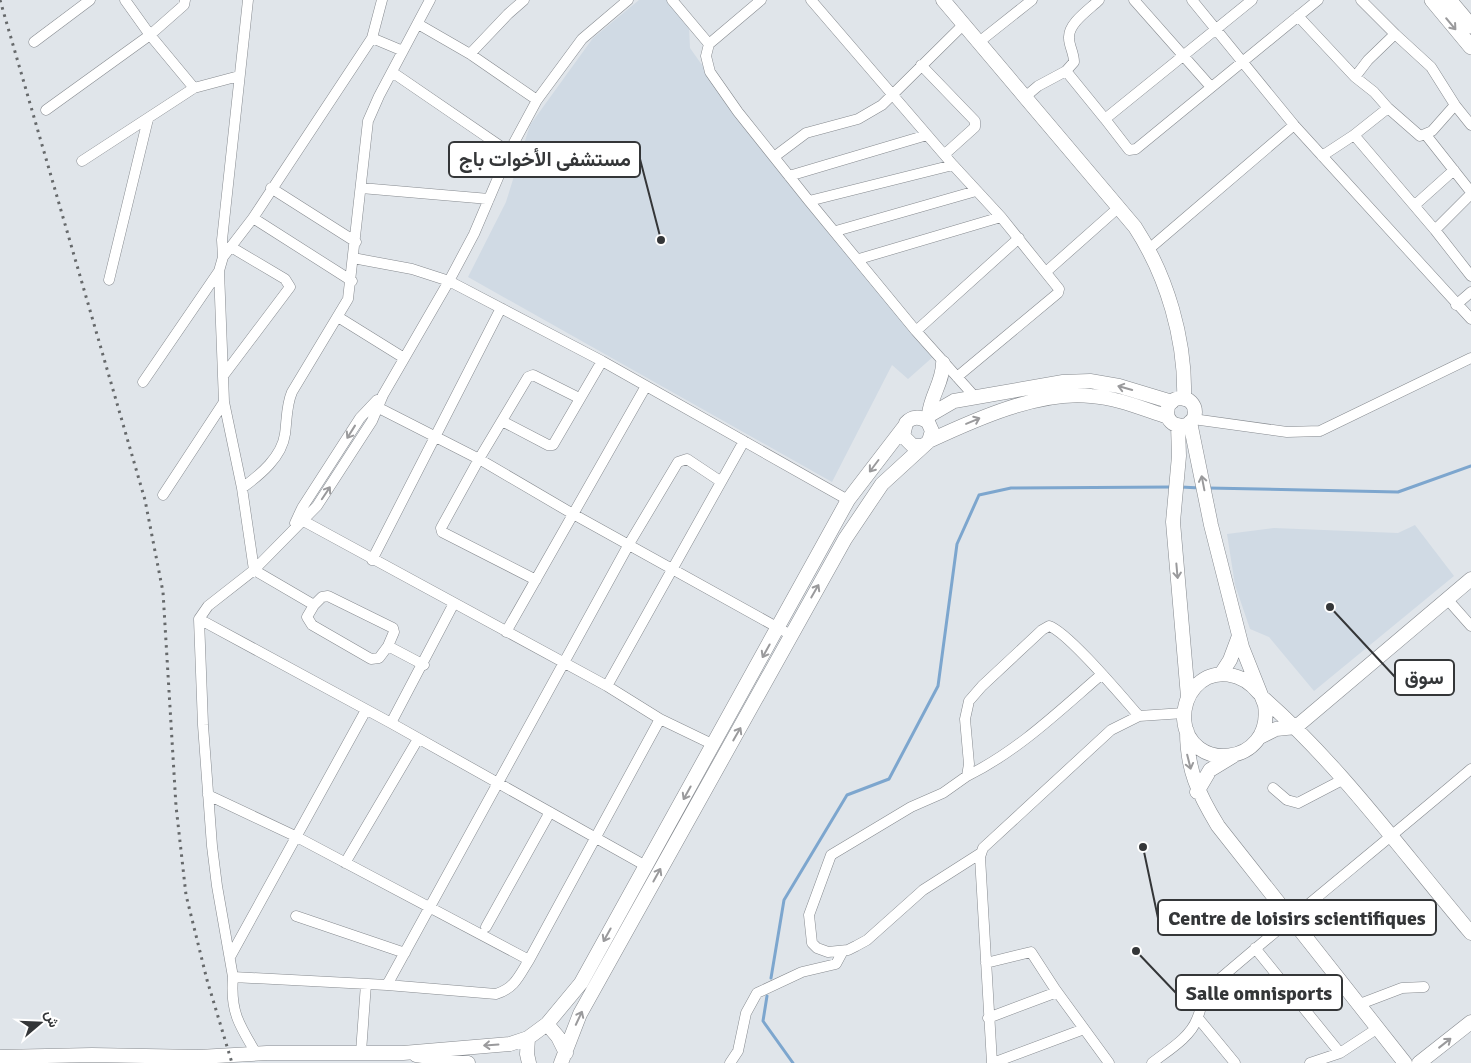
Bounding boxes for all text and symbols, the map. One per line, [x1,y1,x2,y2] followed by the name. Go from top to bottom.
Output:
[1446,17,1457,30] one-way arrow
[449,142,640,177] callout: مستشفى الأخوات باج
[459,147,631,173] text: مستشفى الأخوات باج
[1117,382,1133,392] one-way arrow
[965,415,980,425] one-way arrow
[346,425,356,439] one-way arrow
[869,459,880,472] one-way arrow
[1198,475,1208,491] one-way arrow
[321,486,331,500] one-way arrow
[1172,563,1182,579] one-way arrow
[810,584,820,599] one-way arrow
[761,643,770,658] one-way arrow
[1395,660,1454,695] callout: سوق
[1404,665,1444,690] text: سوق
[732,727,742,741] one-way arrow
[1185,753,1195,769] one-way arrow
[682,786,692,800] one-way arrow
[652,868,662,883] one-way arrow
[1158,900,1436,935] callout: Centre de loisirs scientifiques
[1168,906,1426,931] text: Centre de loisirs scientifiques
[602,927,612,941] one-way arrow
[1176,975,1342,1010] callout: Salle omnisports
[1186,981,1332,1006] text: Salle omnisports
[15,998,65,1048] north arrow
[41,1008,63,1030] text: ش
[574,1011,584,1026] one-way arrow
[1438,1037,1451,1048] one-way arrow
[484,1040,500,1050] one-way arrow

